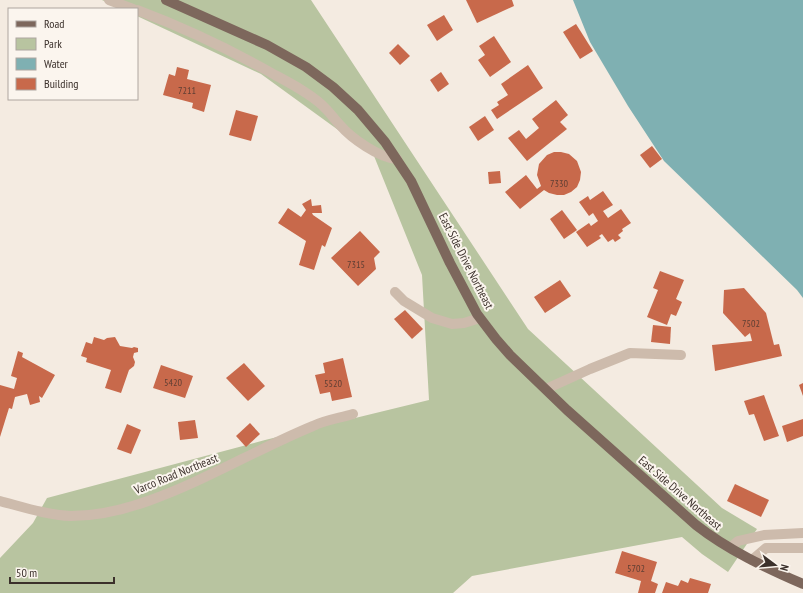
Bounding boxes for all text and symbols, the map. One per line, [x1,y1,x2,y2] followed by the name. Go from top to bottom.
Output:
[8,8,138,100] legend
[44,16,64,31] text: Road
[44,36,62,51] text: Park
[44,56,69,71] text: Water
[44,76,79,91] text: Building
[178,84,196,97] house number: 7211
[550,177,569,190] house number: 7330
[436,210,497,312] street label: East Side Drive Northeast
[347,258,365,271] house number: 7315
[742,317,760,330] house number: 7502
[164,376,183,389] house number: 5420
[324,377,343,390] house number: 5520
[131,450,220,498] street label: Varco Road Northeast
[636,452,726,533] street label: East Side Drive Northeast
[755,545,795,585] north arrow
[10,559,114,585] scale bar
[627,562,645,575] house number: 5702
[777,563,792,573] text: N
[16,565,37,580] text: 50 m

